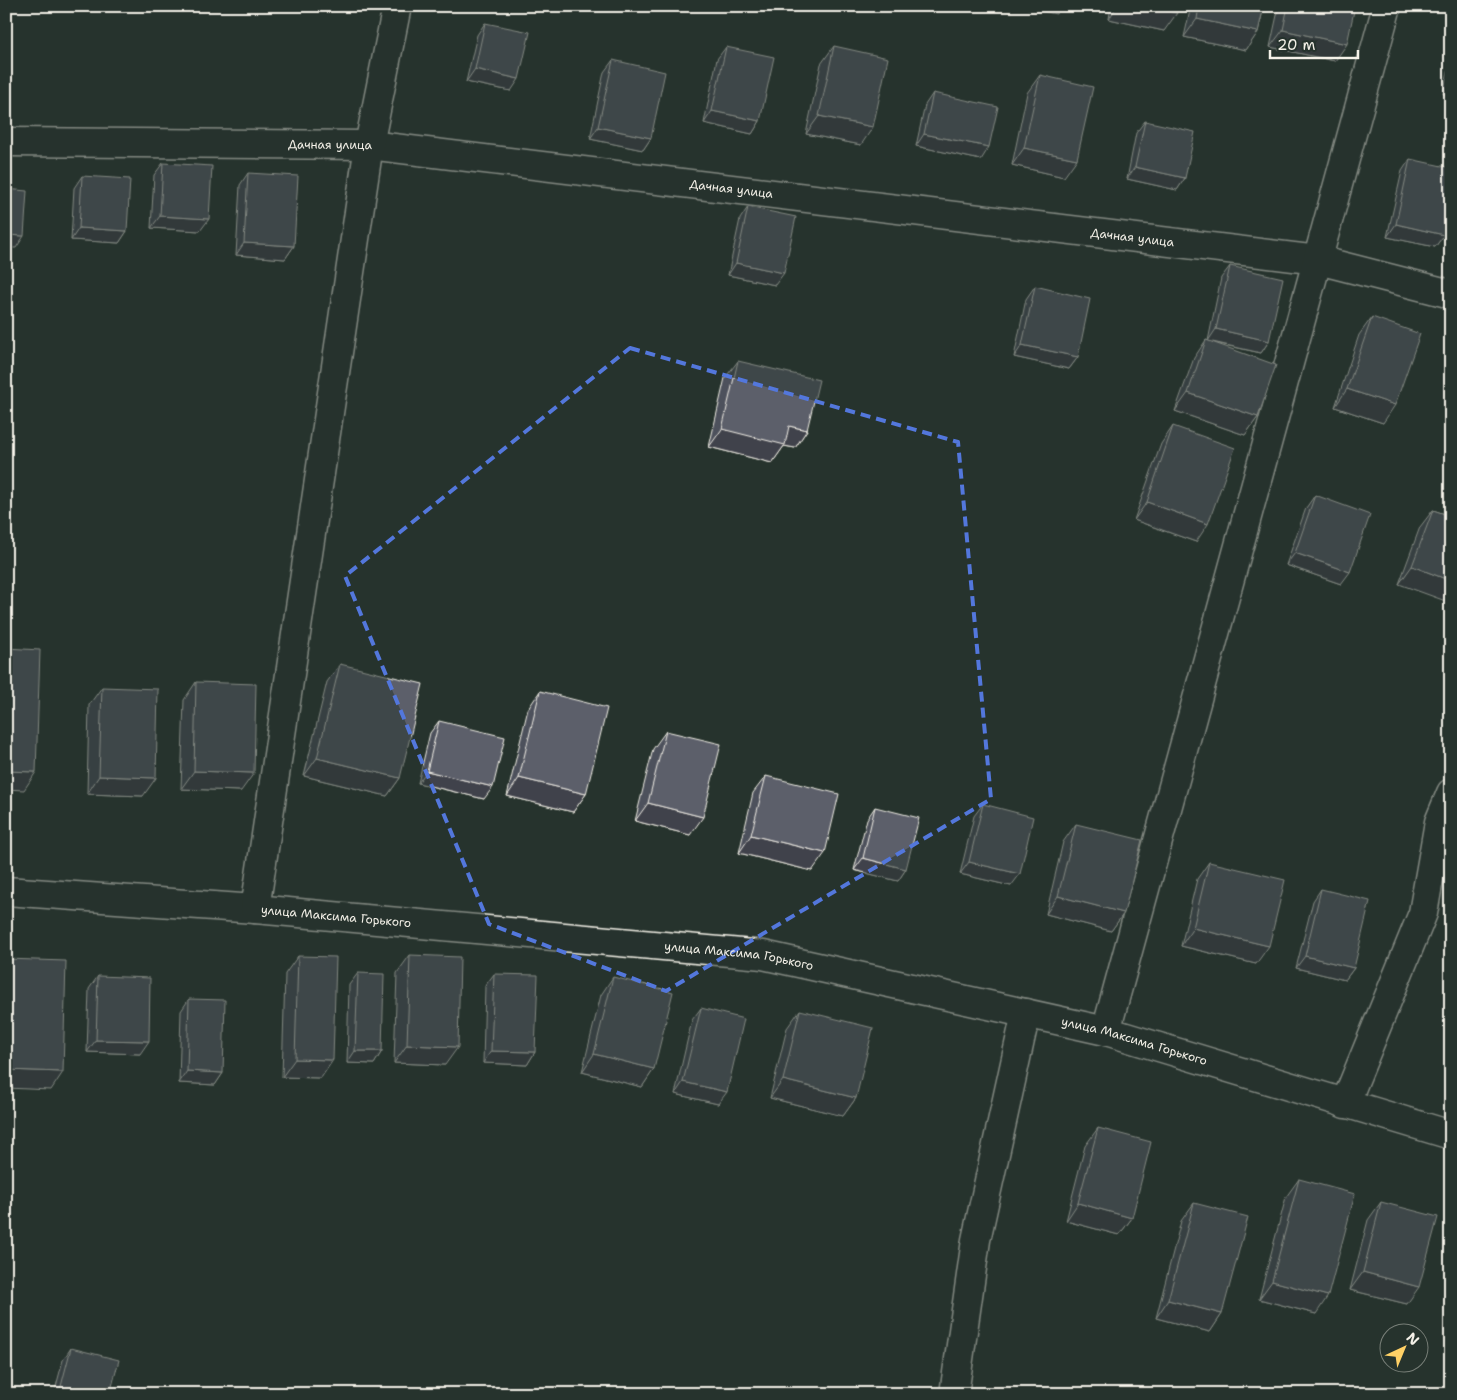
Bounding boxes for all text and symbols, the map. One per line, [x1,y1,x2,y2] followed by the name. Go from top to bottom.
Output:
[1270,28,1357,60] scale bar
[1277,35,1316,55] text: 20 m
[288,136,373,153] street label: Дачная улица
[689,176,774,202] street label: Дачная улица
[1090,225,1176,251] street label: Дачная улица
[260,902,412,931] street label: улица Максима Горького
[664,938,815,974] street label: улица Максима Горького
[1060,1013,1209,1069] street label: улица Максима Горького
[1380,1322,1430,1372] north arrow
[1403,1328,1423,1349] text: N

